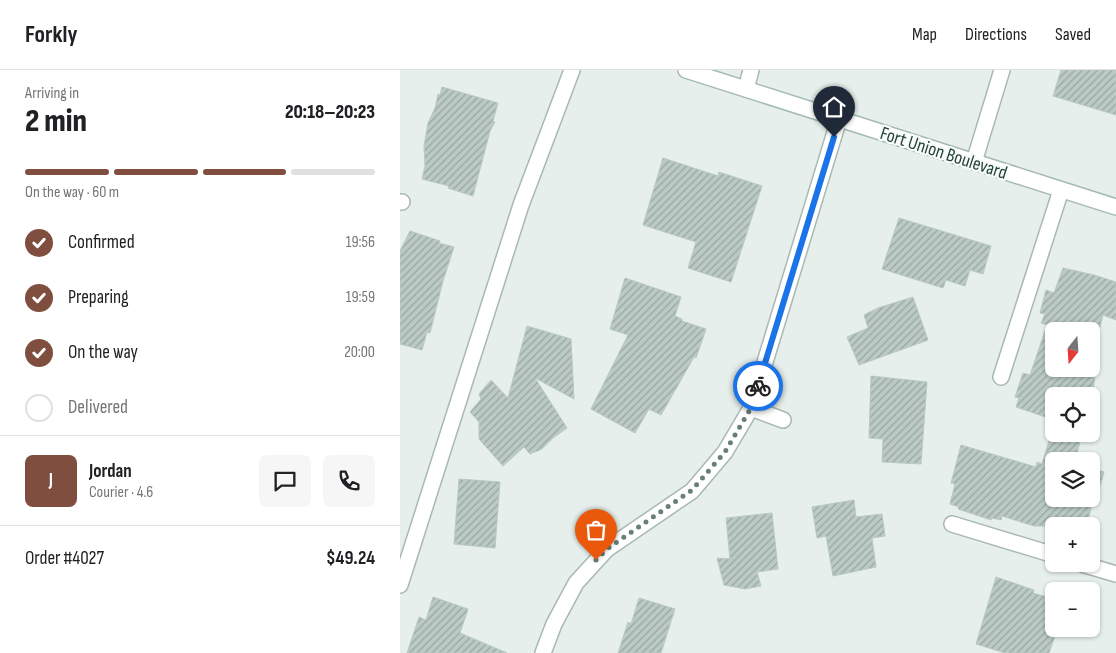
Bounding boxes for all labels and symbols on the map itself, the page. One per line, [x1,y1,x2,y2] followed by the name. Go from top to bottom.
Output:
[813,86,855,137] pin
[877,122,1010,185] street label: Fort Union Boulevard
[1045,322,1100,378] north arrow
[733,361,783,411] courier
[575,509,617,560] pin

